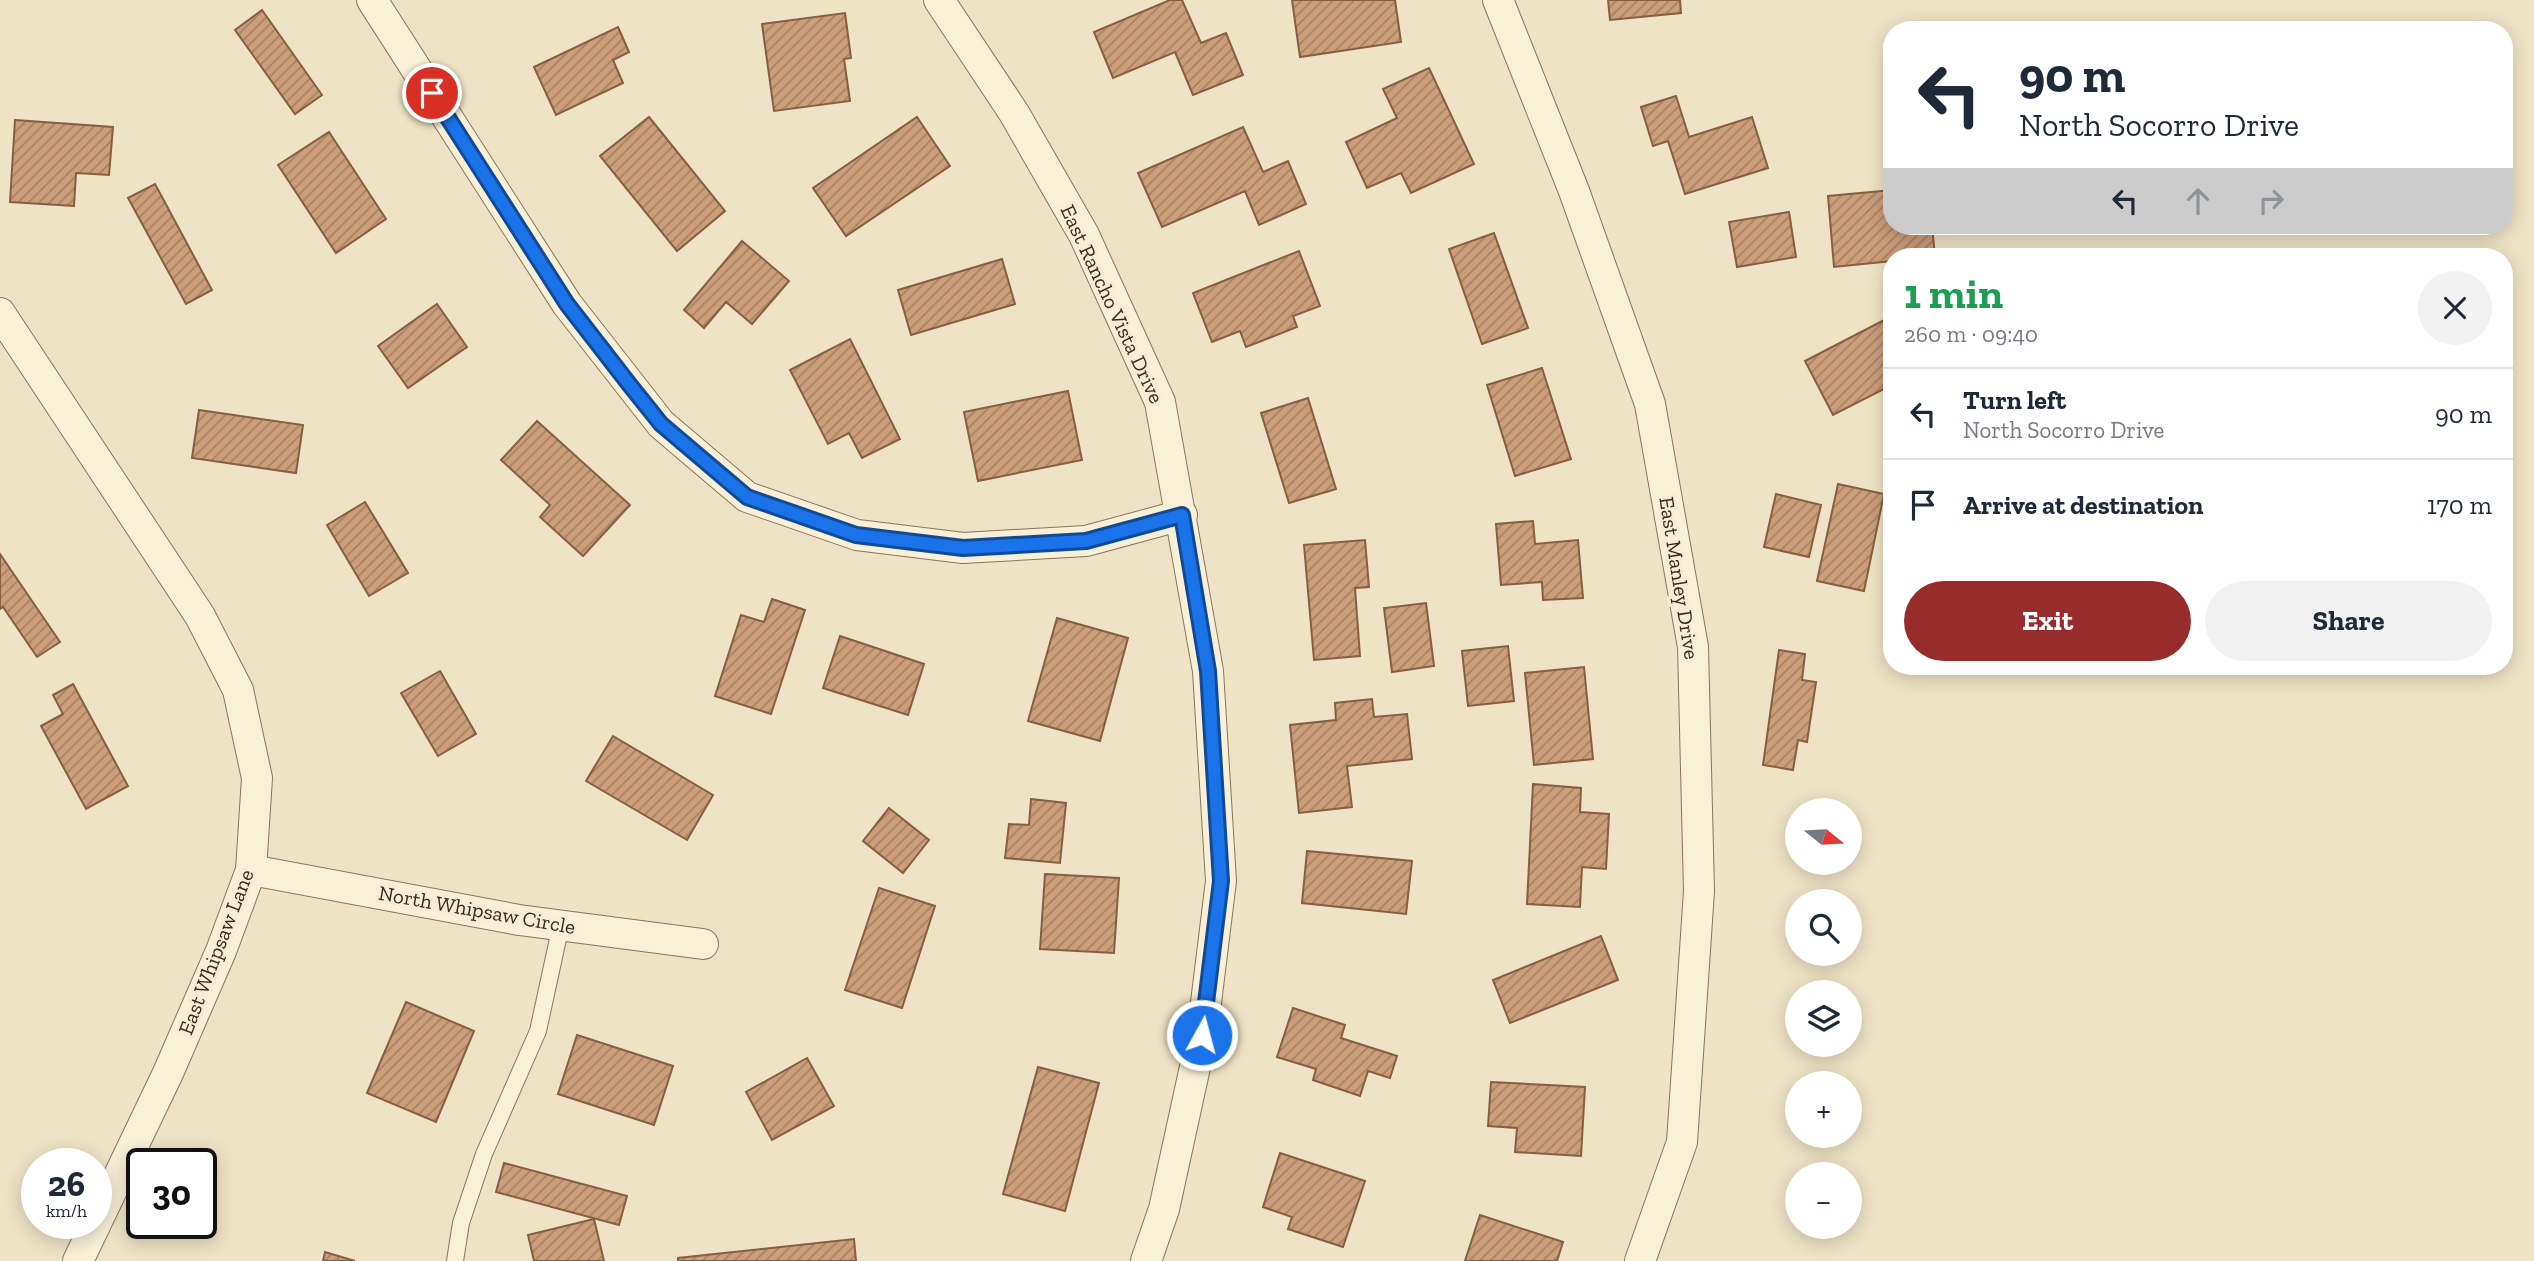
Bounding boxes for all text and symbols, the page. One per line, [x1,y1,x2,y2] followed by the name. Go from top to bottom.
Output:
[2019,46,2126,105] text: 90 m
[1904,49,1995,140] icon: left
[402,63,462,123] pin
[413,74,451,112] icon: arrive
[2019,106,2299,144] text: North Socorro Drive
[2106,182,2144,220] icon: left
[2179,182,2217,220] icon: ahead
[2252,182,2290,220] icon: right
[1055,201,1169,407] street label: East Rancho Vista Drive
[1904,268,2003,319] text: 1 min
[2418,271,2492,345] button: close
[1904,320,2038,348] text: 260 m · 09:40
[1963,384,2066,416] text: Turn left
[1904,395,1942,433] icon: left
[2435,398,2492,430] text: 90 m
[1963,416,2164,444] text: North Socorro Drive
[1904,486,1942,524] icon: arrive
[1963,489,2203,521] text: Arrive at destination
[2427,489,2492,521] text: 170 m
[1654,495,1705,661] street label: East Manley Drive
[1904,581,2191,661] button: Exit
[2205,581,2492,661] button: Share
[1785,798,1862,875] north arrow
[1785,798,1862,1239] map controls
[172,865,259,1038] street label: East Whipsaw Lane
[377,880,578,939] street label: North Whipsaw Circle
[1785,889,1862,966] button: search
[1785,980,1862,1057] button: layers
[1165,998,1239,1072] position arrow
[1785,1071,1862,1148] button: +
[126,1148,217,1239] speed limit sign: 30
[1785,1162,1862,1239] button: −
[48,1163,85,1205] text: 26
[46,1200,87,1222] text: km/h

